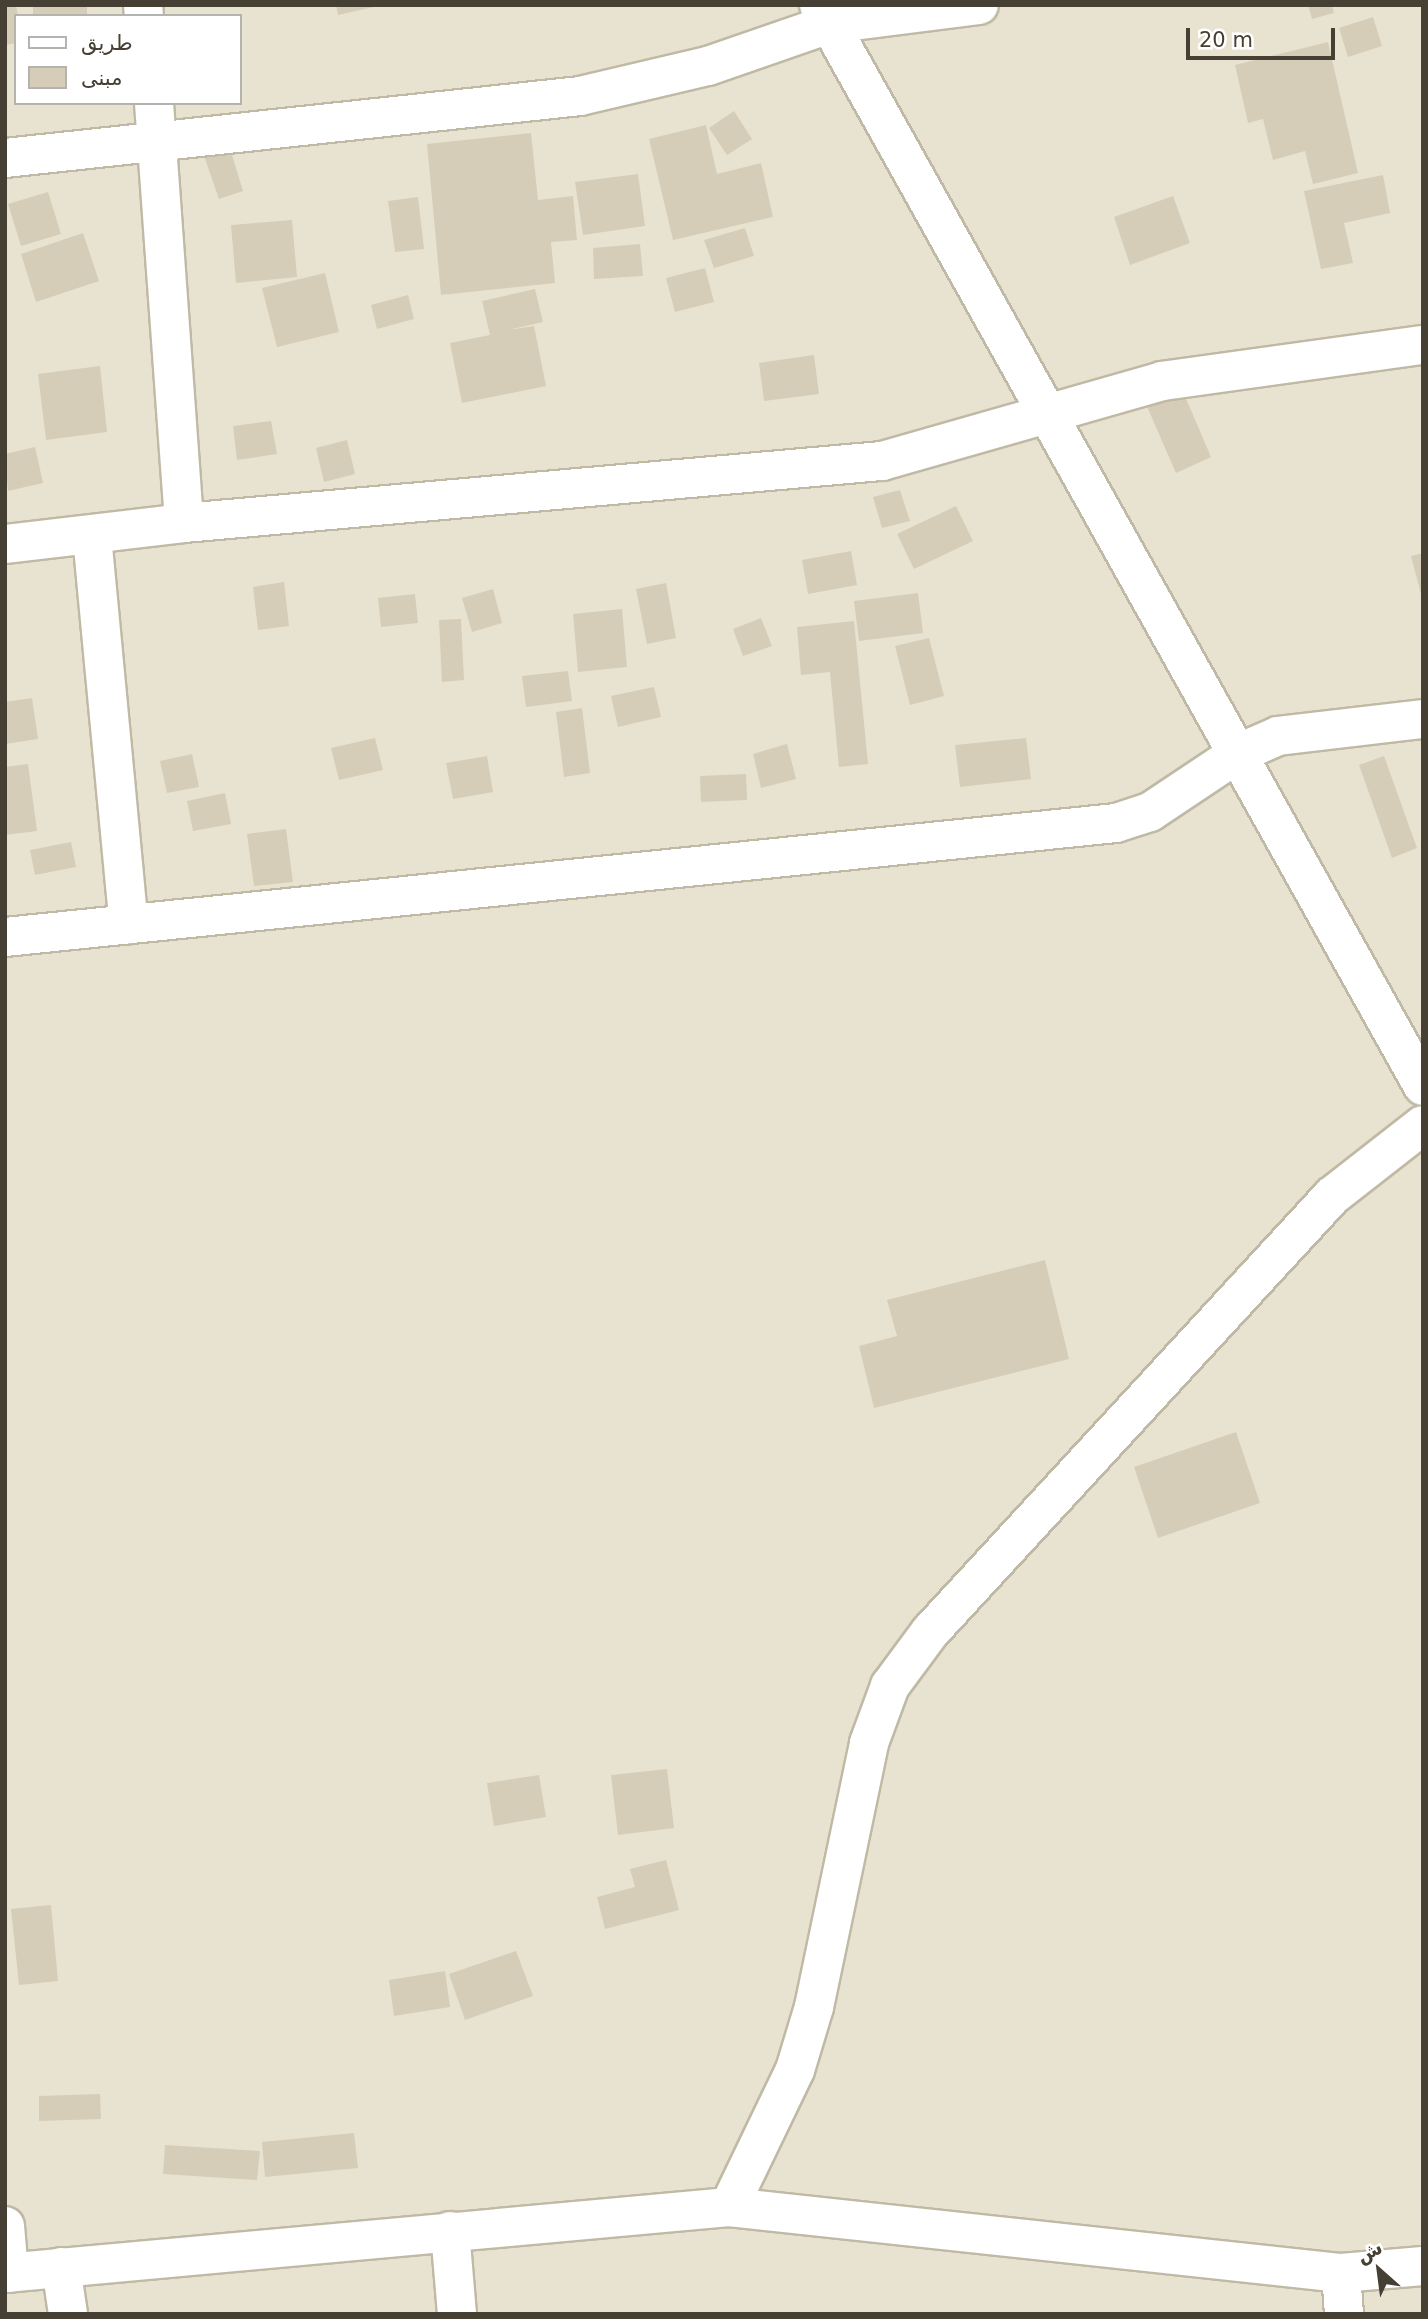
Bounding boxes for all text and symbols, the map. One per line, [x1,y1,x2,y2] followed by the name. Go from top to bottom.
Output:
[14,14,242,105] legend
[1190,14,1339,58] scale bar
[1199,28,1253,52] text: 20 m
[81,31,133,55] text: طريق
[81,66,122,90] text: مبنى
[1344,2235,1414,2305] north arrow
[1352,2236,1386,2267] text: ش

